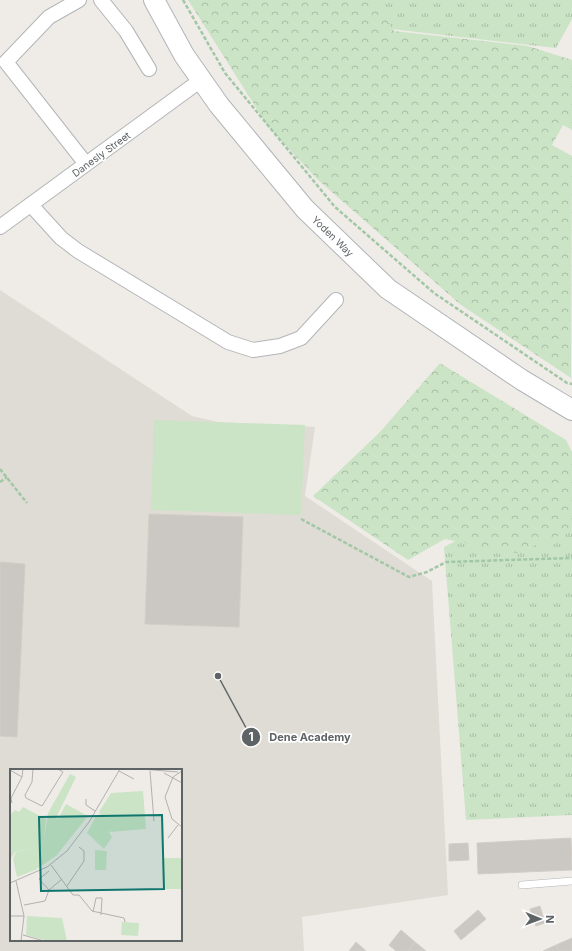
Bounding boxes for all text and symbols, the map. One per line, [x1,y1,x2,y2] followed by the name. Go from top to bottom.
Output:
[70,128,133,179] street label: Danesly Street
[310,213,357,259] street label: Yoden Way
[241,725,358,748] callout: Dene Academy
[248,729,254,744] text: 1
[269,730,351,744] text: Dene Academy
[10,769,182,941] inset map
[520,899,560,939] north arrow
[543,915,557,923] text: N

